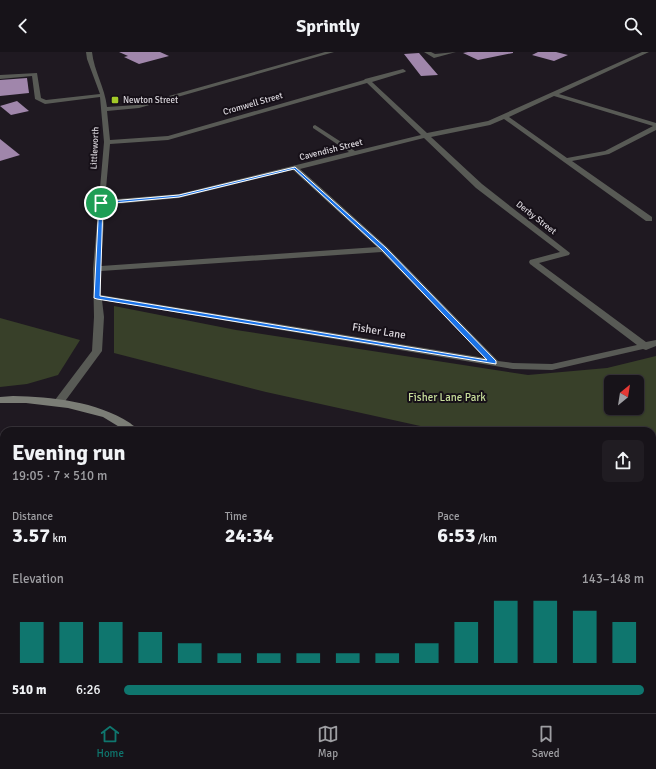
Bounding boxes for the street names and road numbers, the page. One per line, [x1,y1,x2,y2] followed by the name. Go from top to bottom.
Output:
[222,90,284,118] street label: Cromwell Street
[88,126,102,170] street label: Littleworth
[298,137,364,163] street label: Cavendish Street
[514,199,558,237] street label: Derby Street
[351,320,407,342] street label: Fisher Lane

